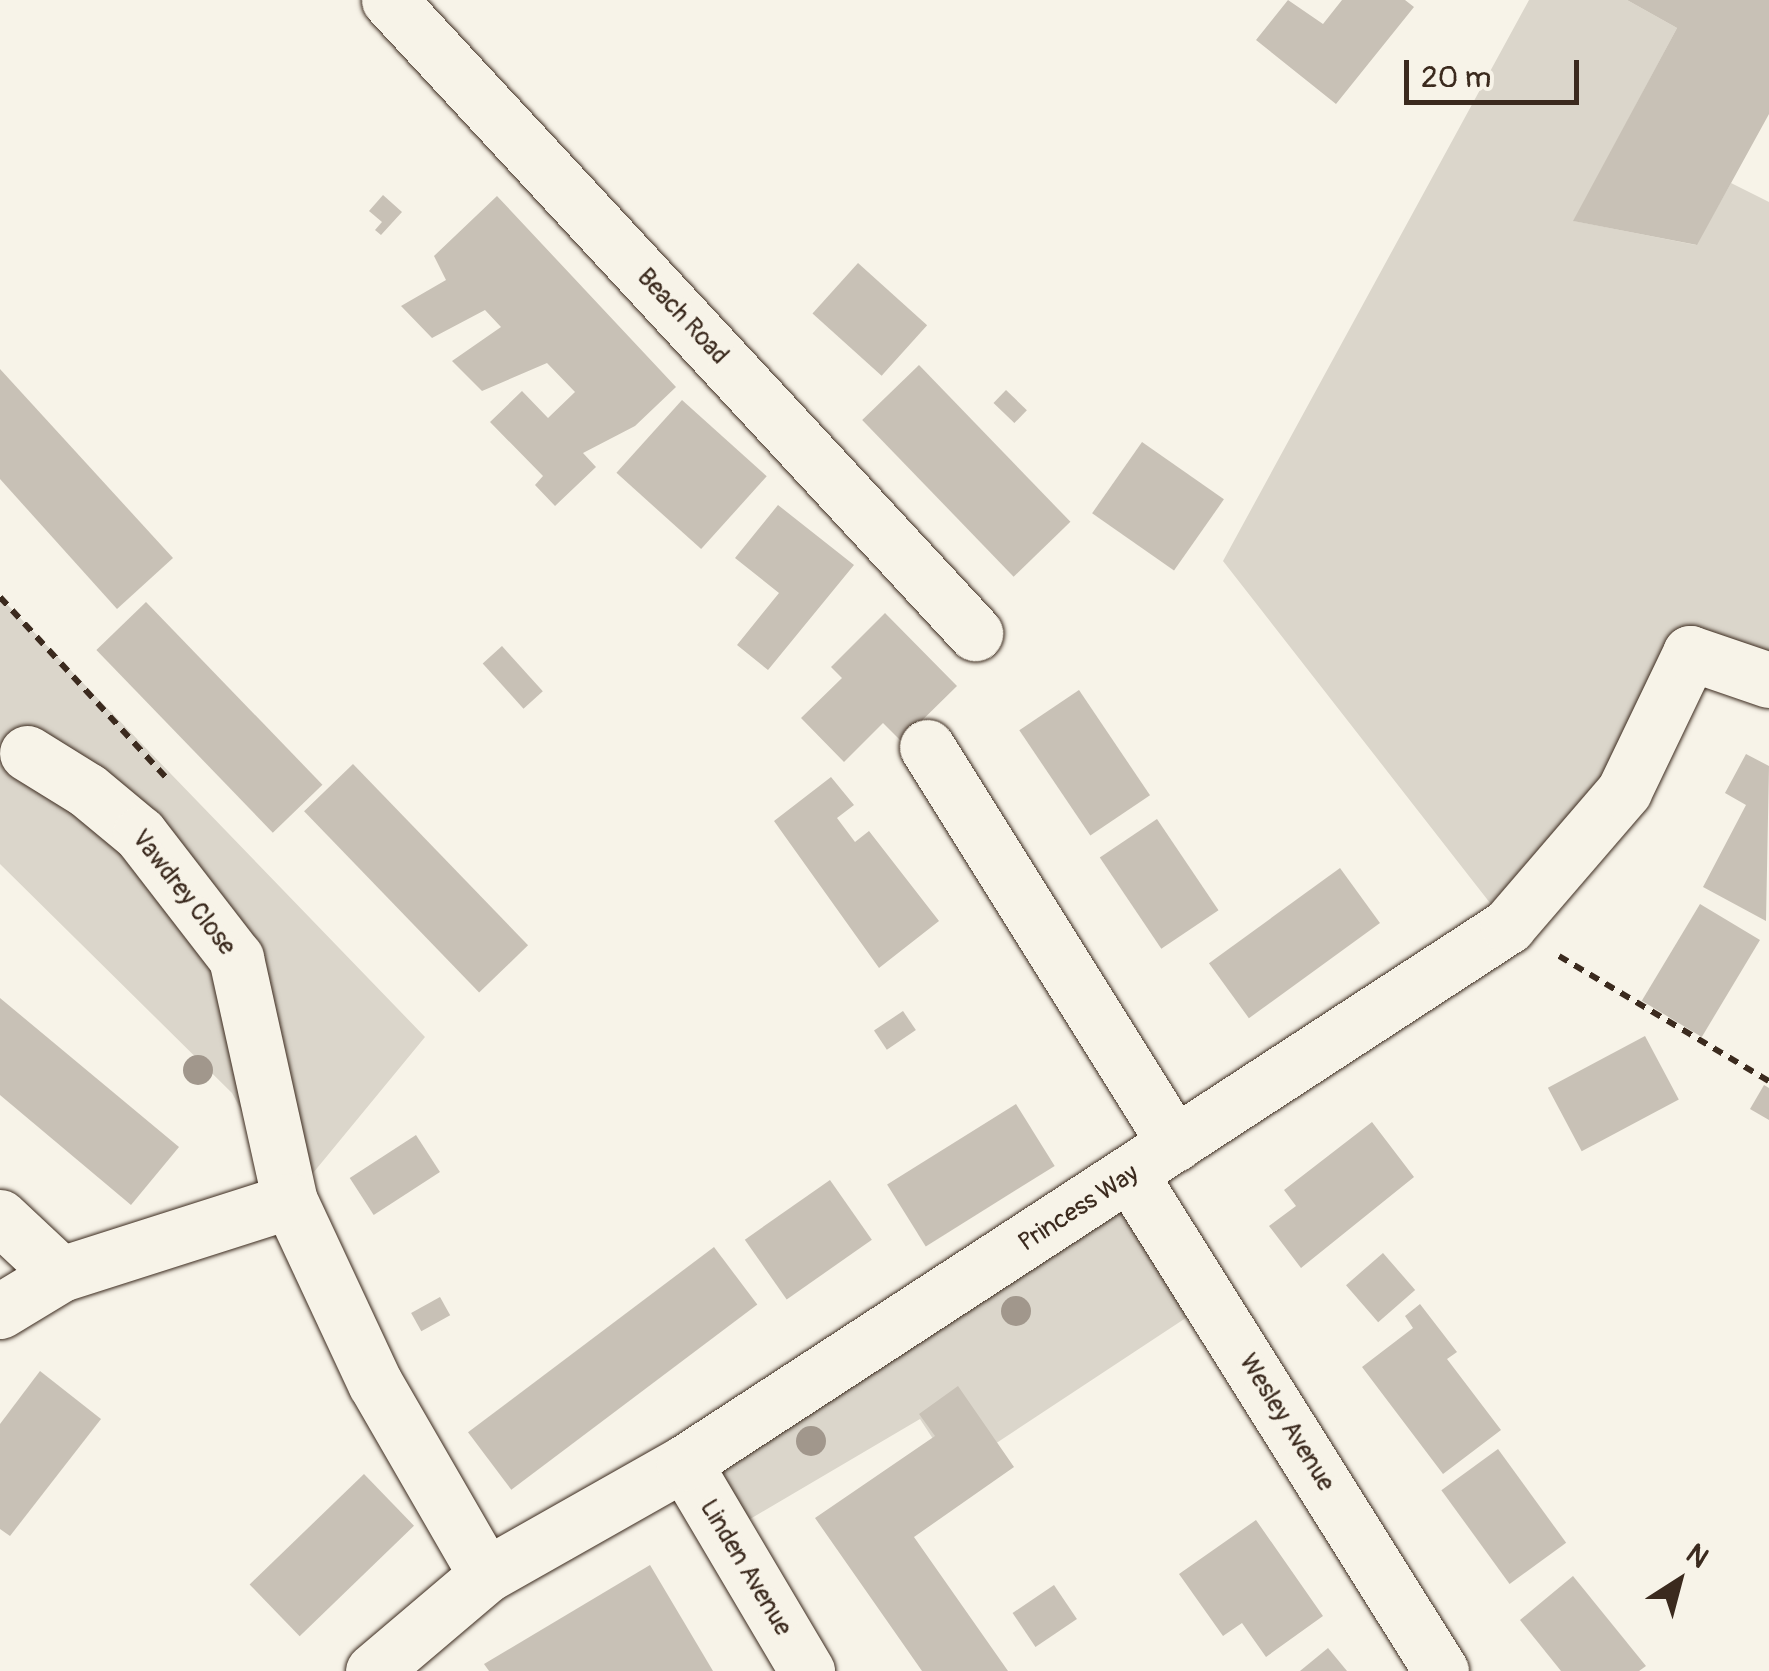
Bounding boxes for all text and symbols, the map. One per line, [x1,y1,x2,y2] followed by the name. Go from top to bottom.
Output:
[1409,40,1584,102] scale bar
[1421,59,1491,96] text: 20 m
[630,263,734,371] street label: Beach Road
[125,824,241,962] street label: Vawdrey Close
[1013,1159,1145,1259] street label: Princess Way
[1232,1349,1340,1497] street label: Wesley Avenue
[693,1495,797,1641] street label: Linden Avenue
[1629,1531,1729,1631] north arrow
[1679,1537,1715,1576] text: N

